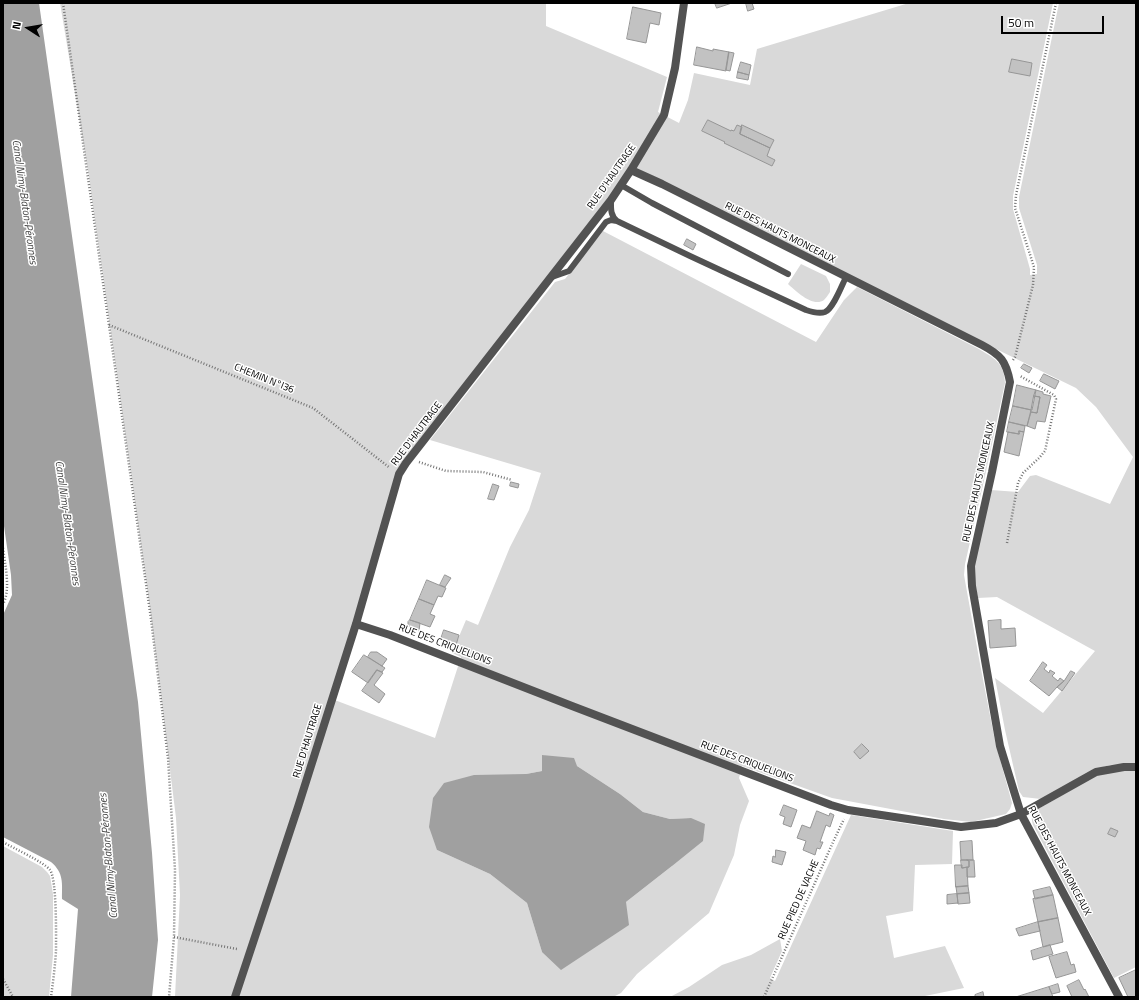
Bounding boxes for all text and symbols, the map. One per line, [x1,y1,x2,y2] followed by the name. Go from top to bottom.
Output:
[8,8,48,48] north arrow
[1003,8,1106,34] scale bar
[1008,13,1034,32] text: 50 m
[8,20,25,31] text: N
[9,139,39,265] water label: Canal Nimy-Blaton-Péronnes
[585,142,639,212] street label: RUE D'HAUTRAGE
[723,200,837,266] street label: RUE DES HAUTS MONCEAUX
[232,362,296,396] street label: CHEMIN N°I36
[389,400,445,468] street label: RUE D'HAUTRAGE
[960,421,998,543] street label: RUE DES HAUTS MONCEAUX
[52,460,82,586] water label: Canal Nimy-Blaton-Péronnes
[397,622,493,668] street label: RUE DES CRIQUELIONS
[291,703,325,779] street label: RUE D'HAUTRAGE
[699,739,795,785] street label: RUE DES CRIQUELIONS
[97,793,121,919] water label: Canal Nimy-Blaton-Péronnes
[1025,804,1093,918] street label: RUE DES HAUTS MONCEAUX
[776,858,822,942] street label: RUE PIED DE VACHE

